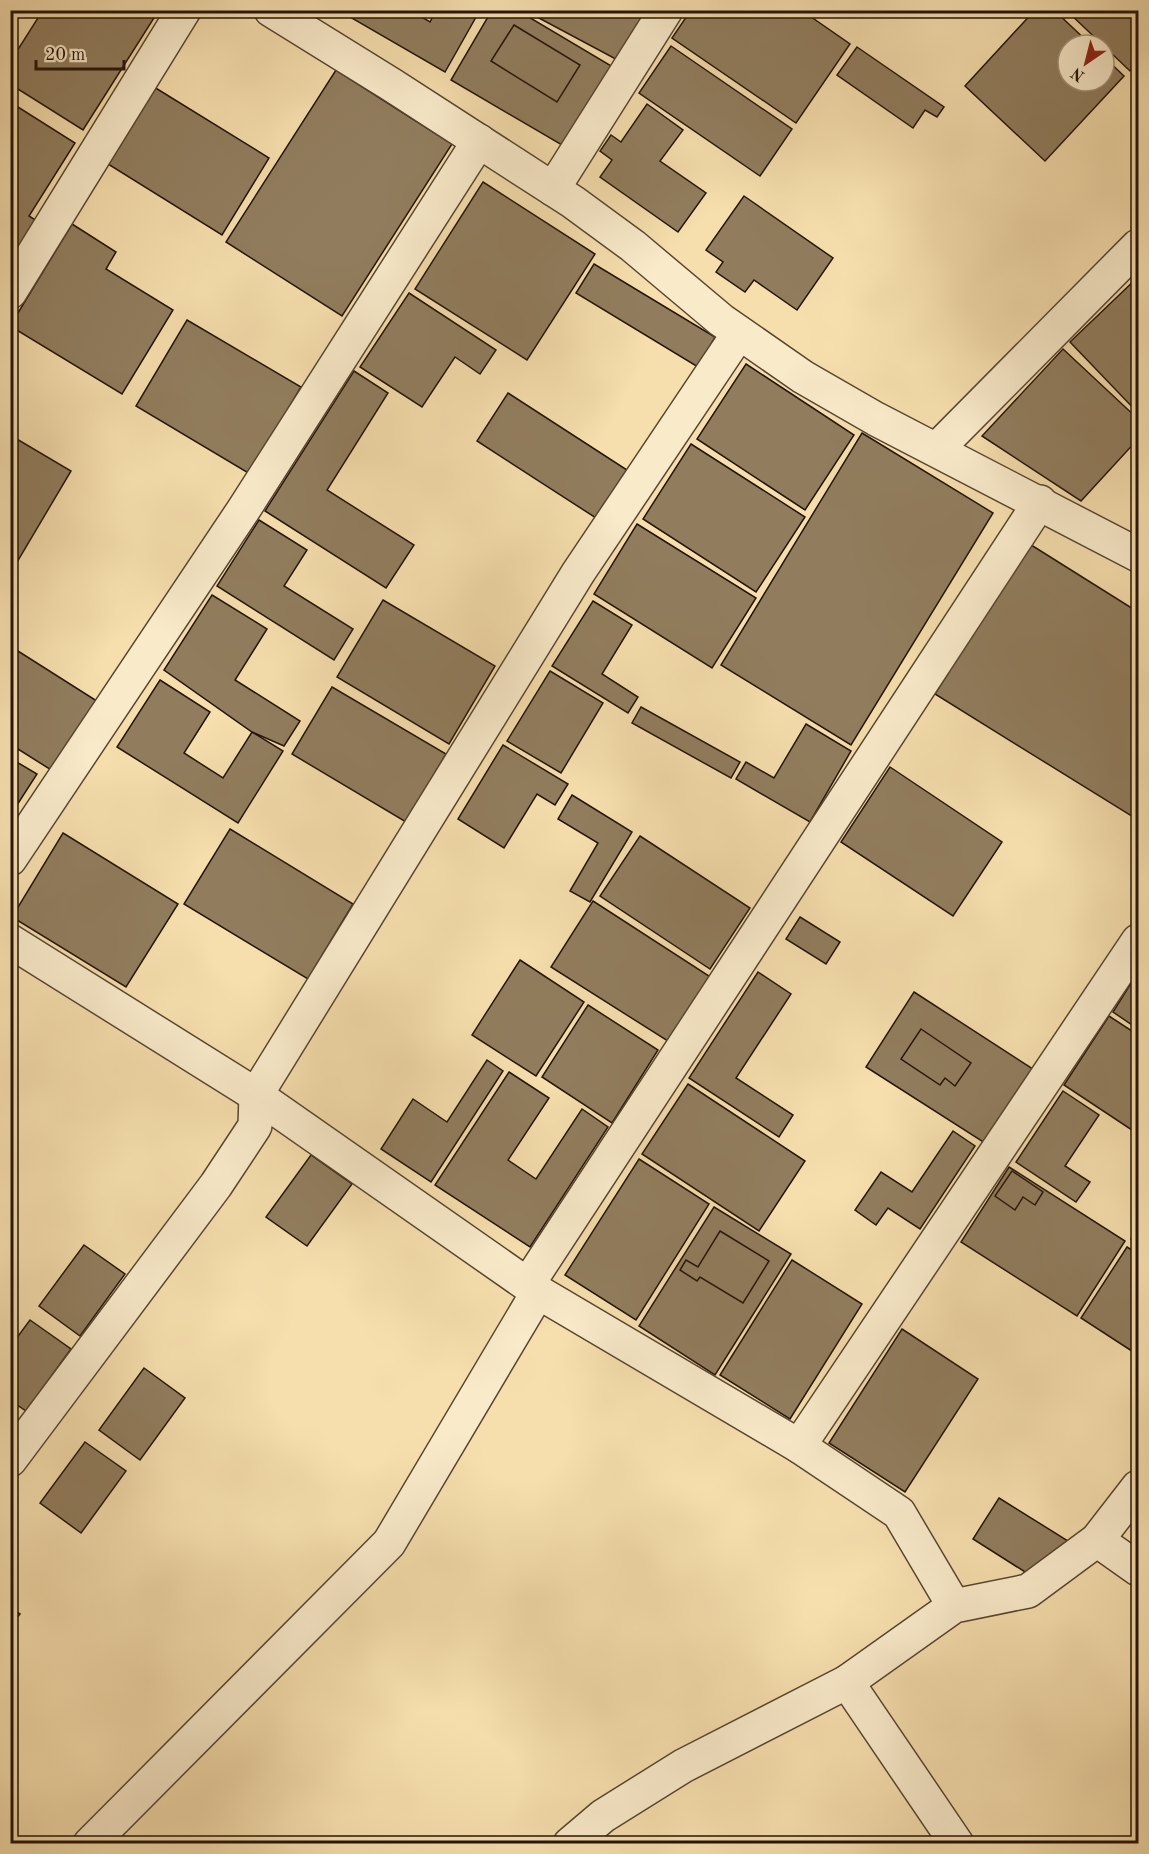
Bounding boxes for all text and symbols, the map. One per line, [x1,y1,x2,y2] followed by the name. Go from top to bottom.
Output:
[36,33,124,71] scale bar
[1056,33,1116,93] north arrow
[45,46,85,64] text: 20 m
[1068,63,1088,84] text: N

